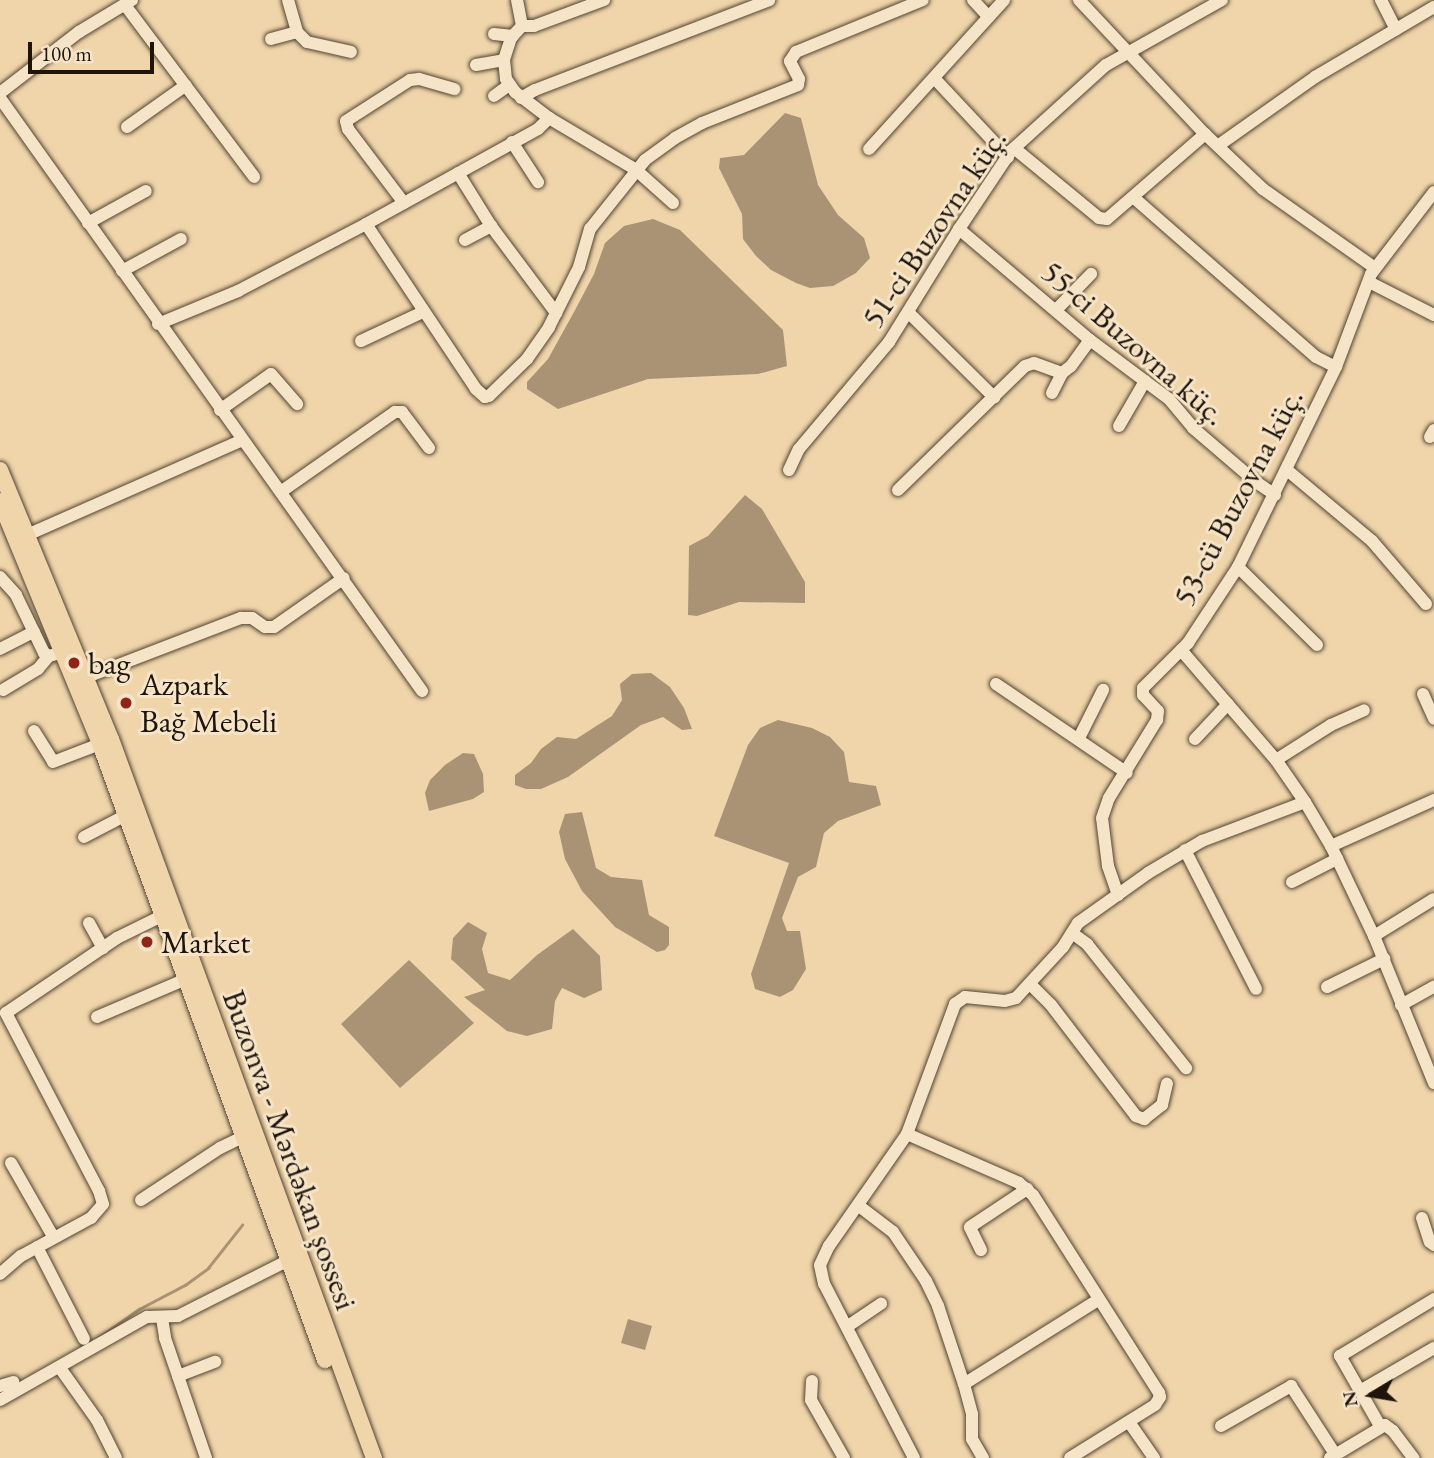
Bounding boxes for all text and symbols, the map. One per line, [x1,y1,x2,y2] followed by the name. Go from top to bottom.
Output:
[32,28,158,72] scale bar
[41,40,92,67] text: 100 m
[853,121,1015,335] street label: 51-ci Buzovna küç.
[1034,252,1234,434] street label: 55-ci Buzovna küç.
[1164,382,1312,612] street label: 53-cü Buzovna küç.
[88,644,131,682] place label: bag
[66,655,82,671] marker: bag
[140,666,277,741] place label: Azpark Bağ Mebeli
[118,695,134,711] marker: Azpark Bağ Mebeli
[161,923,250,961] place label: Market
[139,934,155,950] marker: Market
[214,985,366,1315] street label: Buzonva - Mərdəkan şossesi
[1336,1360,1406,1430] north arrow
[1336,1389,1364,1409] text: N

